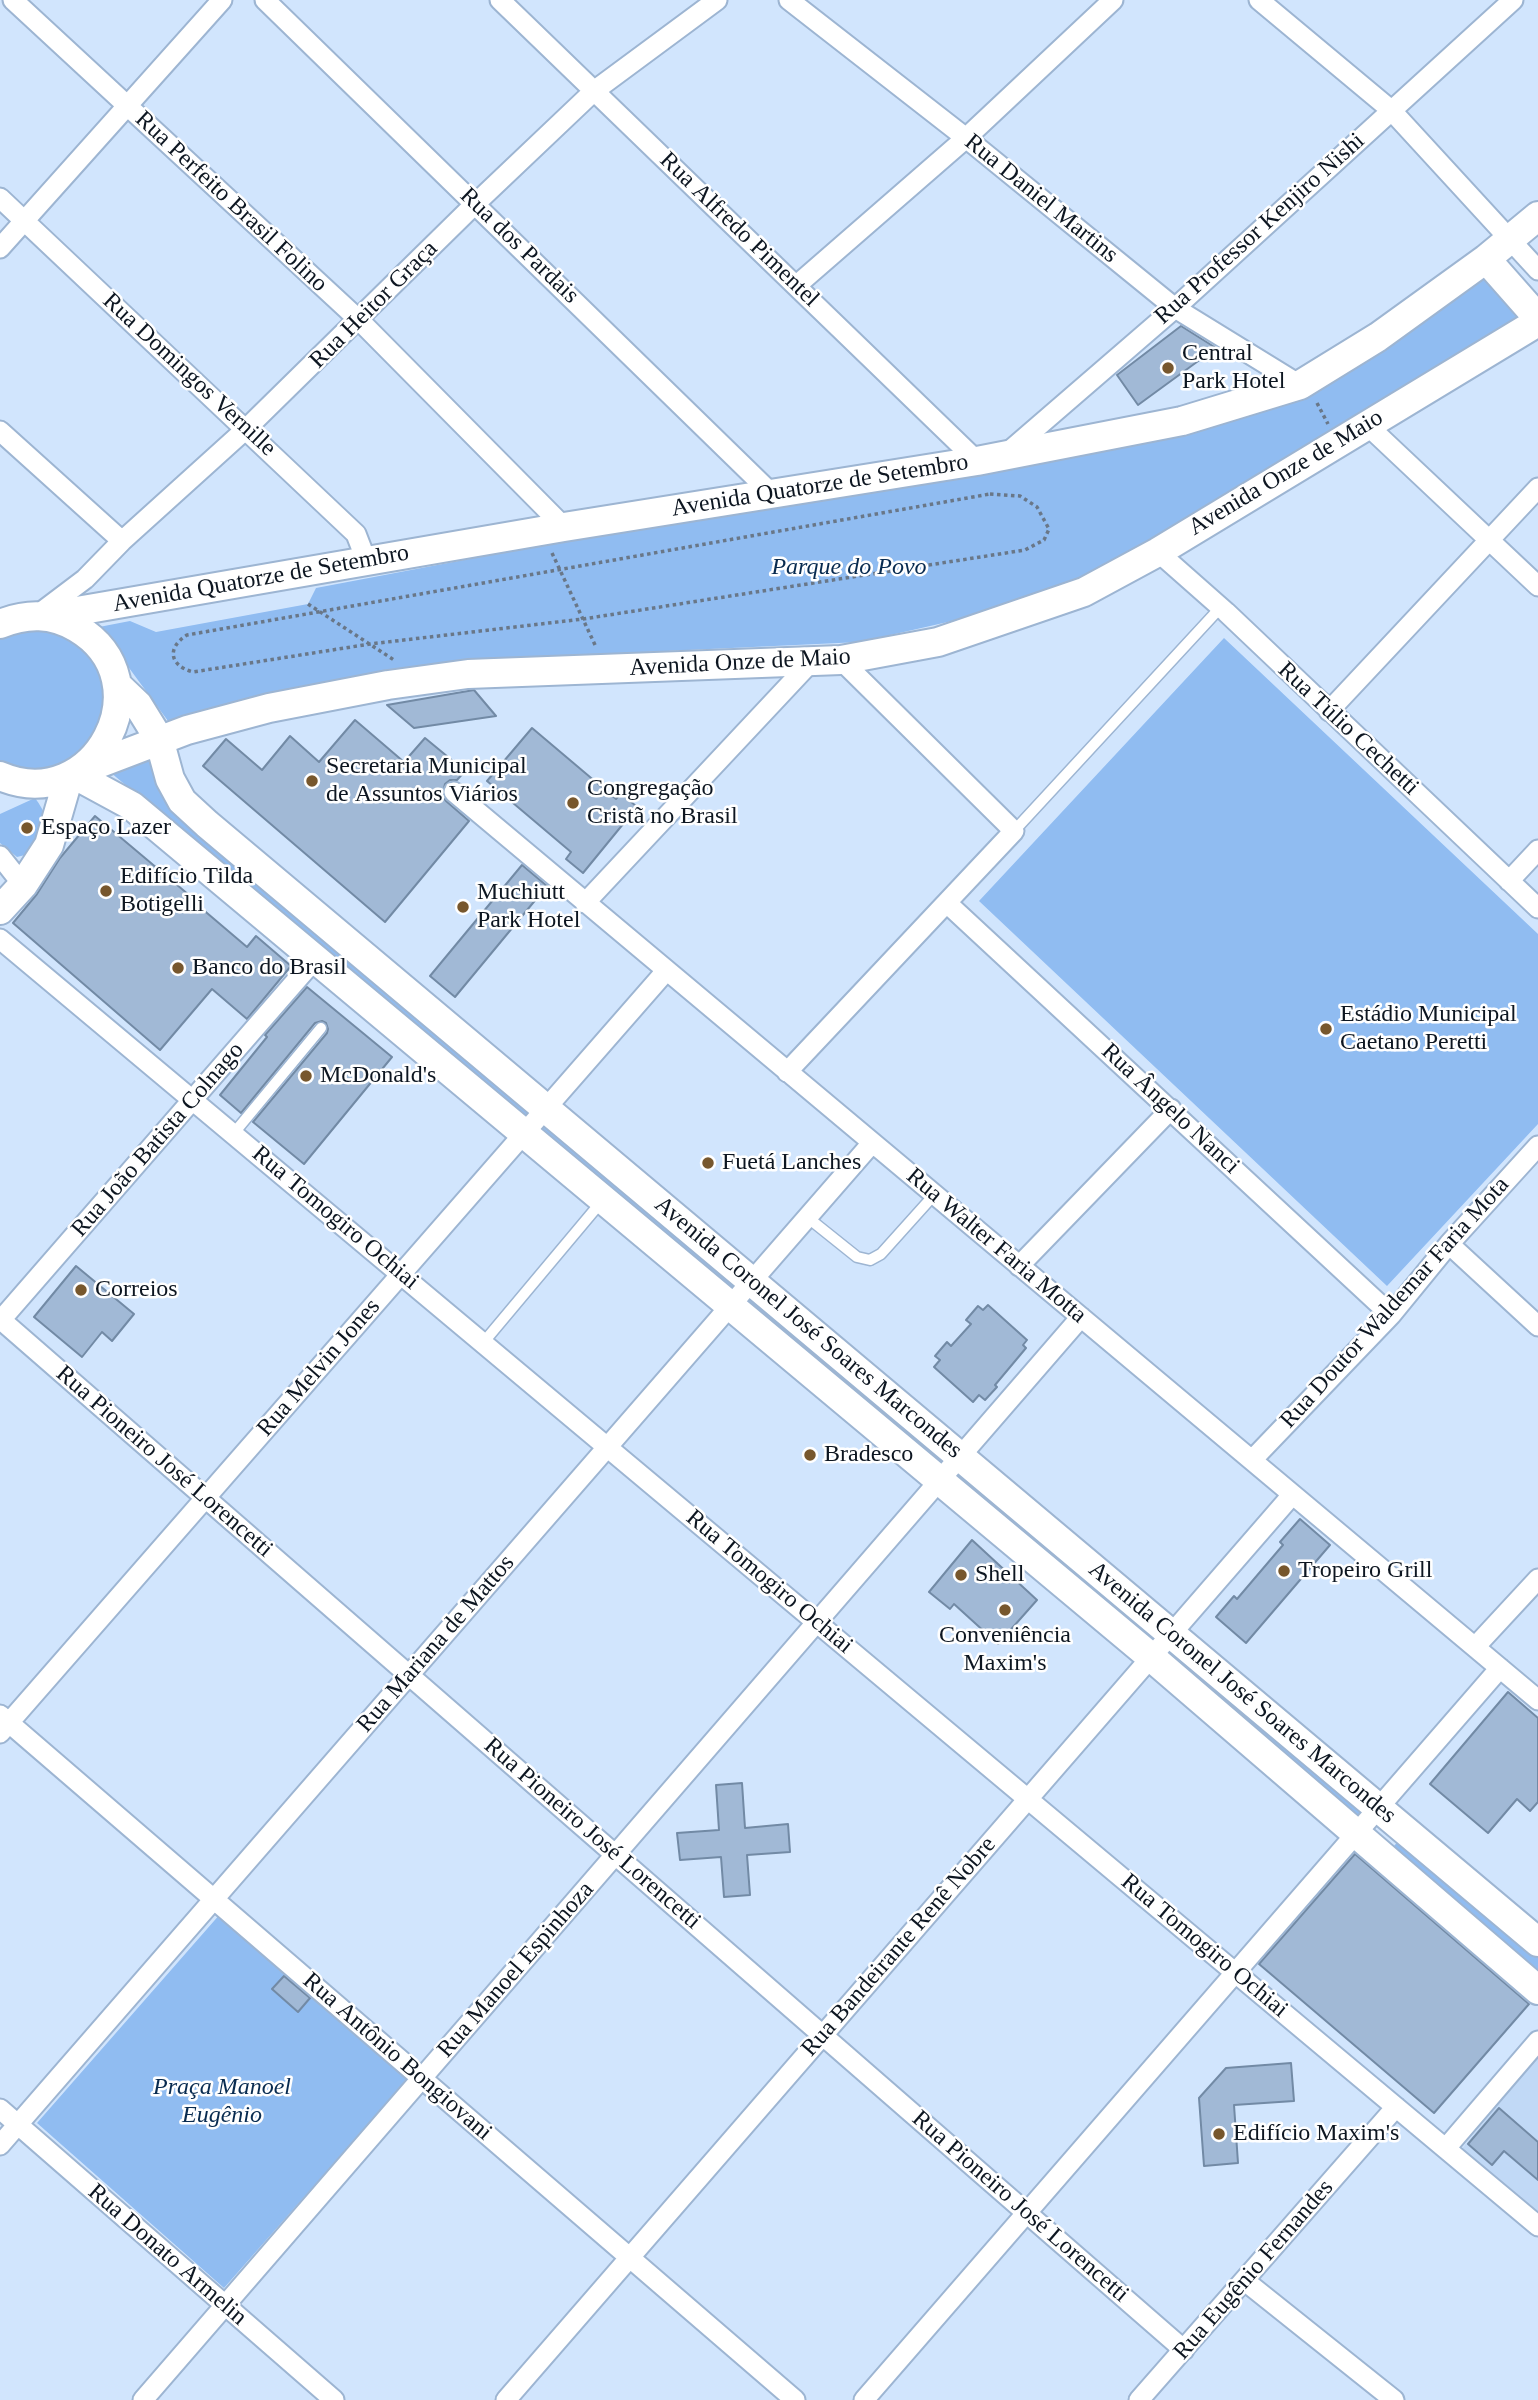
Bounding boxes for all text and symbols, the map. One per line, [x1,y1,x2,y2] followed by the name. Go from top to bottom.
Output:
[129,105,333,299] street label: Rua Perfeito Brasil Folino
[1149,127,1371,331] street label: Rua Professor Kenjiro Nishi
[958,128,1124,270] street label: Rua Daniel Martins
[653,146,825,314] street label: Rua Alfredo Pimentel
[453,182,585,310] street label: Rua dos Pardais
[304,235,444,375] street label: Rua Heitor Graça
[96,287,282,463] street label: Rua Domingos Vernille
[1182,340,1285,396] place label: Central Park Hotel
[1160,360,1176,376] marker: Central Park Hotel
[1184,404,1388,542] street label: Avenida Onze de Maio
[670,448,970,524] street label: Avenida Quatorze de Setembro
[111,539,411,619] street label: Avenida Quatorze de Setembro
[771,554,927,582] park label: Parque do Povo
[629,643,851,683] street label: Avenida Onze de Maio
[1271,656,1425,802] street label: Rua Túlio Cechetti
[326,753,527,809] place label: Secretaria Municipal de Assuntos Viários
[304,773,320,789] marker: Secretaria Municipal de Assuntos Viários
[587,775,738,831] place label: Congregação Cristã no Brasil
[565,795,581,811] marker: Congregação Cristã no Brasil
[41,814,171,842] place label: Espaço Lazer
[19,820,35,836] marker: Espaço Lazer
[120,863,253,919] place label: Edifício Tilda Botigelli
[477,879,580,935] place label: Muchiutt Park Hotel
[98,883,114,899] marker: Edifício Tilda Botigelli
[455,899,471,915] marker: Muchiutt Park Hotel
[192,954,347,982] place label: Banco do Brasil
[170,960,186,976] marker: Banco do Brasil
[1340,1001,1517,1057] place label: Estádio Municipal Caetano Peretti
[1318,1021,1334,1037] marker: Estádio Municipal Caetano Peretti
[66,1037,250,1243] street label: Rua João Batista Colnago
[1095,1038,1245,1180] street label: Rua Ângelo Nanci
[320,1062,436,1090] place label: McDonald's
[298,1068,314,1084] marker: McDonald's
[246,1140,424,1296] street label: Rua Tomogiro Ochiai
[722,1149,861,1177] place label: Fuetá Lanches
[700,1155,716,1171] marker: Fuetá Lanches
[900,1162,1092,1330] street label: Rua Walter Faria Motta
[1274,1171,1516,1435] street label: Rua Doutor Waldemar Faria Mota
[648,1191,968,1465] street label: Avenida Coronel José Soares Marcondes
[95,1276,178,1304] place label: Correios
[73,1282,89,1298] marker: Correios
[251,1293,387,1443] street label: Rua Melvin Jones
[50,1360,278,1564] street label: Rua Pioneiro José Lorencetti
[824,1441,913,1469] place label: Bradesco
[802,1447,818,1463] marker: Bradesco
[680,1504,858,1660] street label: Rua Tomogiro Ochiai
[351,1549,521,1739] street label: Rua Mariana de Mattos
[1082,1556,1402,1830] street label: Avenida Coronel José Soares Marcondes
[1298,1557,1432,1585] place label: Tropeiro Grill
[975,1561,1024,1589] place label: Shell
[1276,1563,1292,1579] marker: Tropeiro Grill
[953,1567,969,1583] marker: Shell
[997,1602,1013,1618] marker: Conveniência Maxim's
[939,1622,1071,1678] place label: Conveniência Maxim's
[478,1732,706,1936] street label: Rua Pioneiro José Lorencetti
[796,1831,1002,2063] street label: Rua Bandeirante Renê Nobre
[1115,1868,1293,2024] street label: Rua Tomogiro Ochiai
[432,1876,600,2064] street label: Rua Manoel Espinhoza
[296,1967,498,2147] street label: Rua Antônio Bongiovani
[153,2074,291,2130] park label: Praça Manoel Eugênio
[906,2105,1134,2309] street label: Rua Pioneiro José Lorencetti
[1233,2120,1399,2148] place label: Edifício Maxim's
[1211,2126,1227,2142] marker: Edifício Maxim's
[1168,2174,1340,2366] street label: Rua Eugênio Fernandes
[82,2178,252,2332] street label: Rua Donato Armelin

